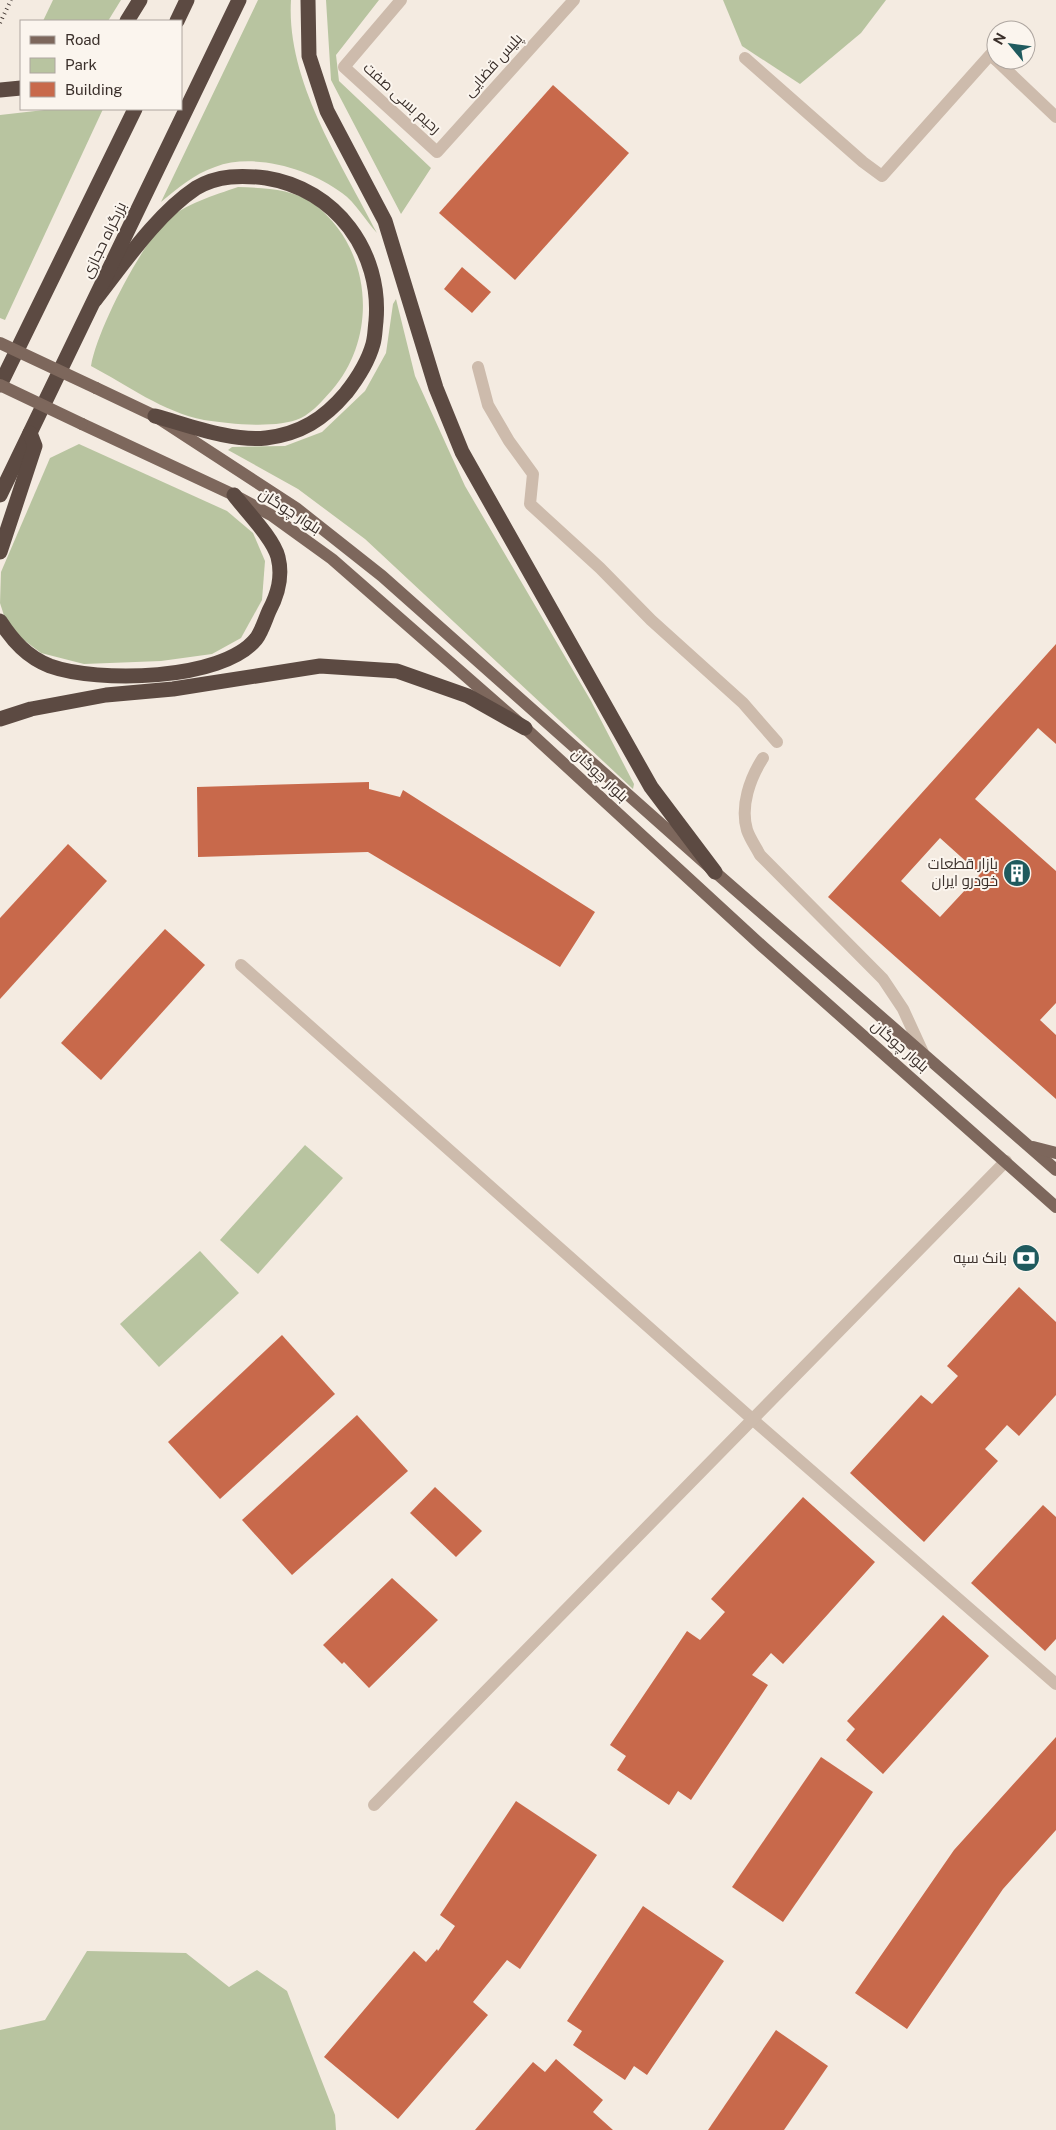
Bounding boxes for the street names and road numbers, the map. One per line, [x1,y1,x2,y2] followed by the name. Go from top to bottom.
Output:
[460,30,527,101] street label: پلیس قضایی
[359,58,445,138] street label: رحیم بسی صفت
[78,199,131,282] street label: بزرگراه حجازی
[255,484,324,539] street label: بلوار چوگان
[567,744,632,806] street label: بلوار چوگان
[867,1016,932,1077] street label: بلوار چوگان

